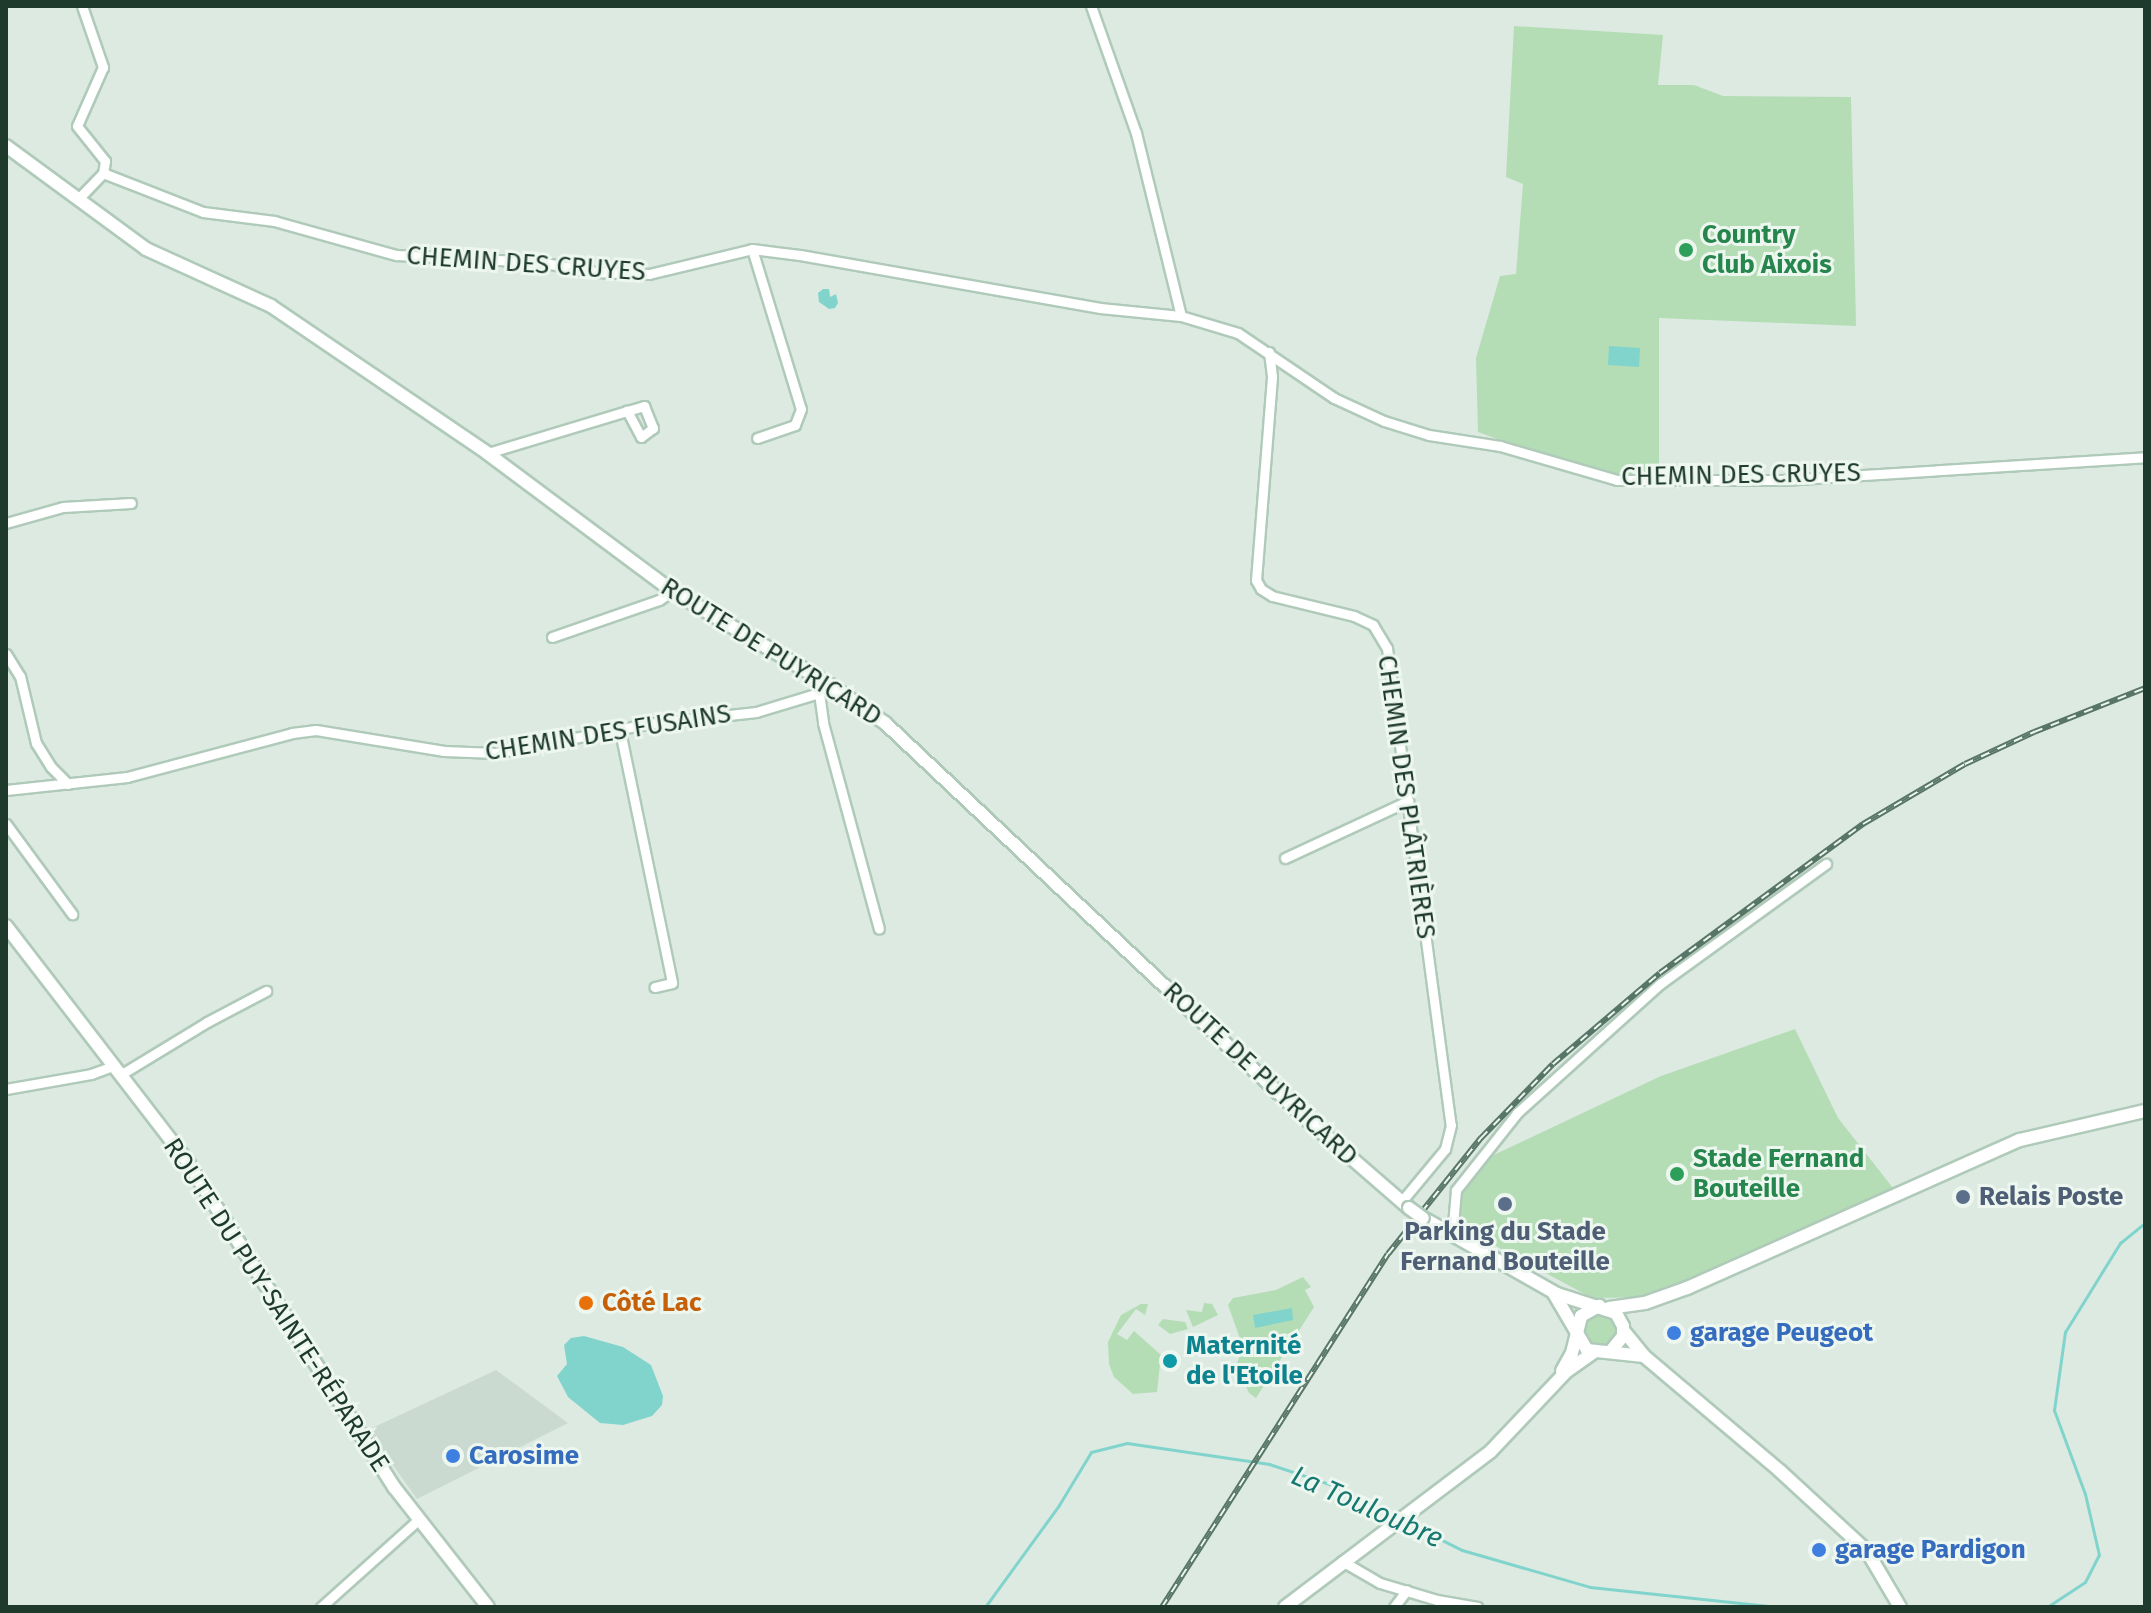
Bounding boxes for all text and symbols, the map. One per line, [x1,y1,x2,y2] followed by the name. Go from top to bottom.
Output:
[1702,219,1832,280] place label: Country Club Aixois
[405,240,647,288] street label: CHEMIN DES CRUYES
[1677,241,1695,259] marker: Country Club Aixois
[1621,457,1861,493] street label: CHEMIN DES CRUYES
[655,571,887,733] street label: ROUTE DE PUYRICARD
[1371,653,1441,941] street label: CHEMIN DES PLÂTRIÈRES
[483,698,733,768] street label: CHEMIN DES FUSAINS
[1156,976,1364,1172] street label: ROUTE DE PUYRICARD
[156,1132,396,1478] street label: ROUTE DU PUY-SAINTE-RÉPARADE
[1693,1143,1864,1204] place label: Stade Fernand Bouteille
[1668,1165,1686,1183] marker: Stade Fernand Bouteille
[1979,1181,2123,1213] place label: Relais Poste
[1954,1188,1972,1206] marker: Relais Poste
[1496,1195,1514,1213] marker: Parking du Stade Fernand Bouteille
[1400,1216,1610,1278] place label: Parking du Stade Fernand Bouteille
[602,1287,701,1319] place label: Côté Lac
[577,1294,595,1312] marker: Côté Lac
[1690,1317,1873,1349] place label: garage Peugeot
[1665,1324,1683,1342] marker: garage Peugeot
[1186,1330,1303,1392] place label: Maternité de l'Etoile
[1161,1352,1179,1370] marker: Maternité de l'Etoile
[469,1440,579,1472] place label: Carosime
[444,1447,462,1465] marker: Carosime
[1286,1459,1448,1555] water label: La Touloubre
[1835,1534,2026,1566] place label: garage Pardigon
[1810,1541,1828,1559] marker: garage Pardigon

